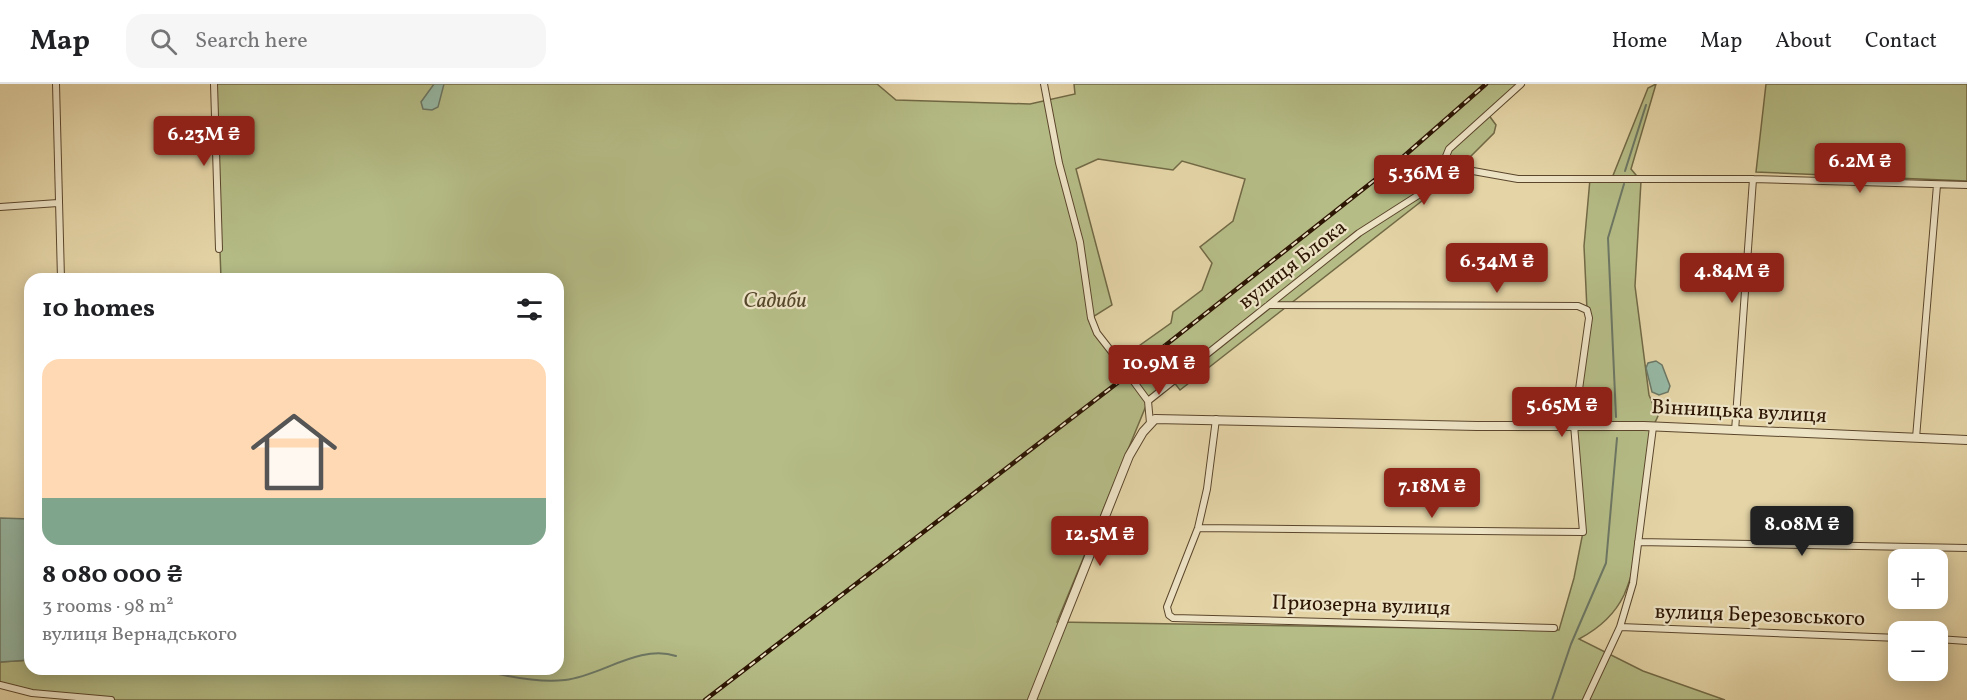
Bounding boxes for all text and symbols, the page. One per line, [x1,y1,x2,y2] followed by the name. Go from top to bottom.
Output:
[126,14,546,68] search box
[30,22,90,61] text: Map
[147,25,180,58] icon: search
[195,26,308,57] text: Search here
[1612,27,1667,56] text: Home
[1700,27,1742,56] text: Map
[1775,27,1832,56] text: About
[1865,27,1937,56] text: Contact
[149,116,259,167] pin: 6.23M ₴
[168,121,240,149] text: 6.23M ₴
[1811,143,1909,194] pin: 6.2M ₴
[1829,148,1891,176] text: 6.2M ₴
[1369,155,1479,206] pin: 5.36M ₴
[1388,160,1460,188] text: 5.36M ₴
[1233,213,1353,317] street label: вулиця Блока
[1442,243,1552,294] pin: 6.34M ₴
[1460,248,1534,276] text: 6.34M ₴
[1677,253,1787,304] pin: 4.84M ₴
[1694,258,1770,286] text: 4.84M ₴
[743,287,807,316] park label: Садиби
[42,291,155,327] text: 10 homes
[513,293,546,326] icon: filters
[1104,345,1214,396] pin: 10.9M ₴
[1123,350,1195,378] text: 10.9M ₴
[1507,387,1617,438] pin: 5.65M ₴
[1526,392,1598,420] text: 5.65M ₴
[1651,393,1827,431] street label: Вінницька вулиця
[240,398,348,506] icon: home
[1377,468,1487,519] pin: 7.18M ₴
[1398,473,1466,501] text: 7.18M ₴
[1747,506,1857,557] pin: 8.08M ₴
[1764,511,1840,539] text: 8.08M ₴
[1045,516,1155,567] pin: 12.5M ₴
[1065,521,1135,549] text: 12.5M ₴
[1888,549,1948,681] map controls
[1888,549,1948,609] button: +
[42,557,183,593] text: 8 080 000 ₴
[1271,588,1451,624] street label: Приозерна вулиця
[42,593,174,621] text: 3 rooms · 98 m²
[1654,598,1866,634] street label: вулиця Березовського
[42,621,237,649] text: вулиця Вернадського
[1888,621,1948,681] button: −

